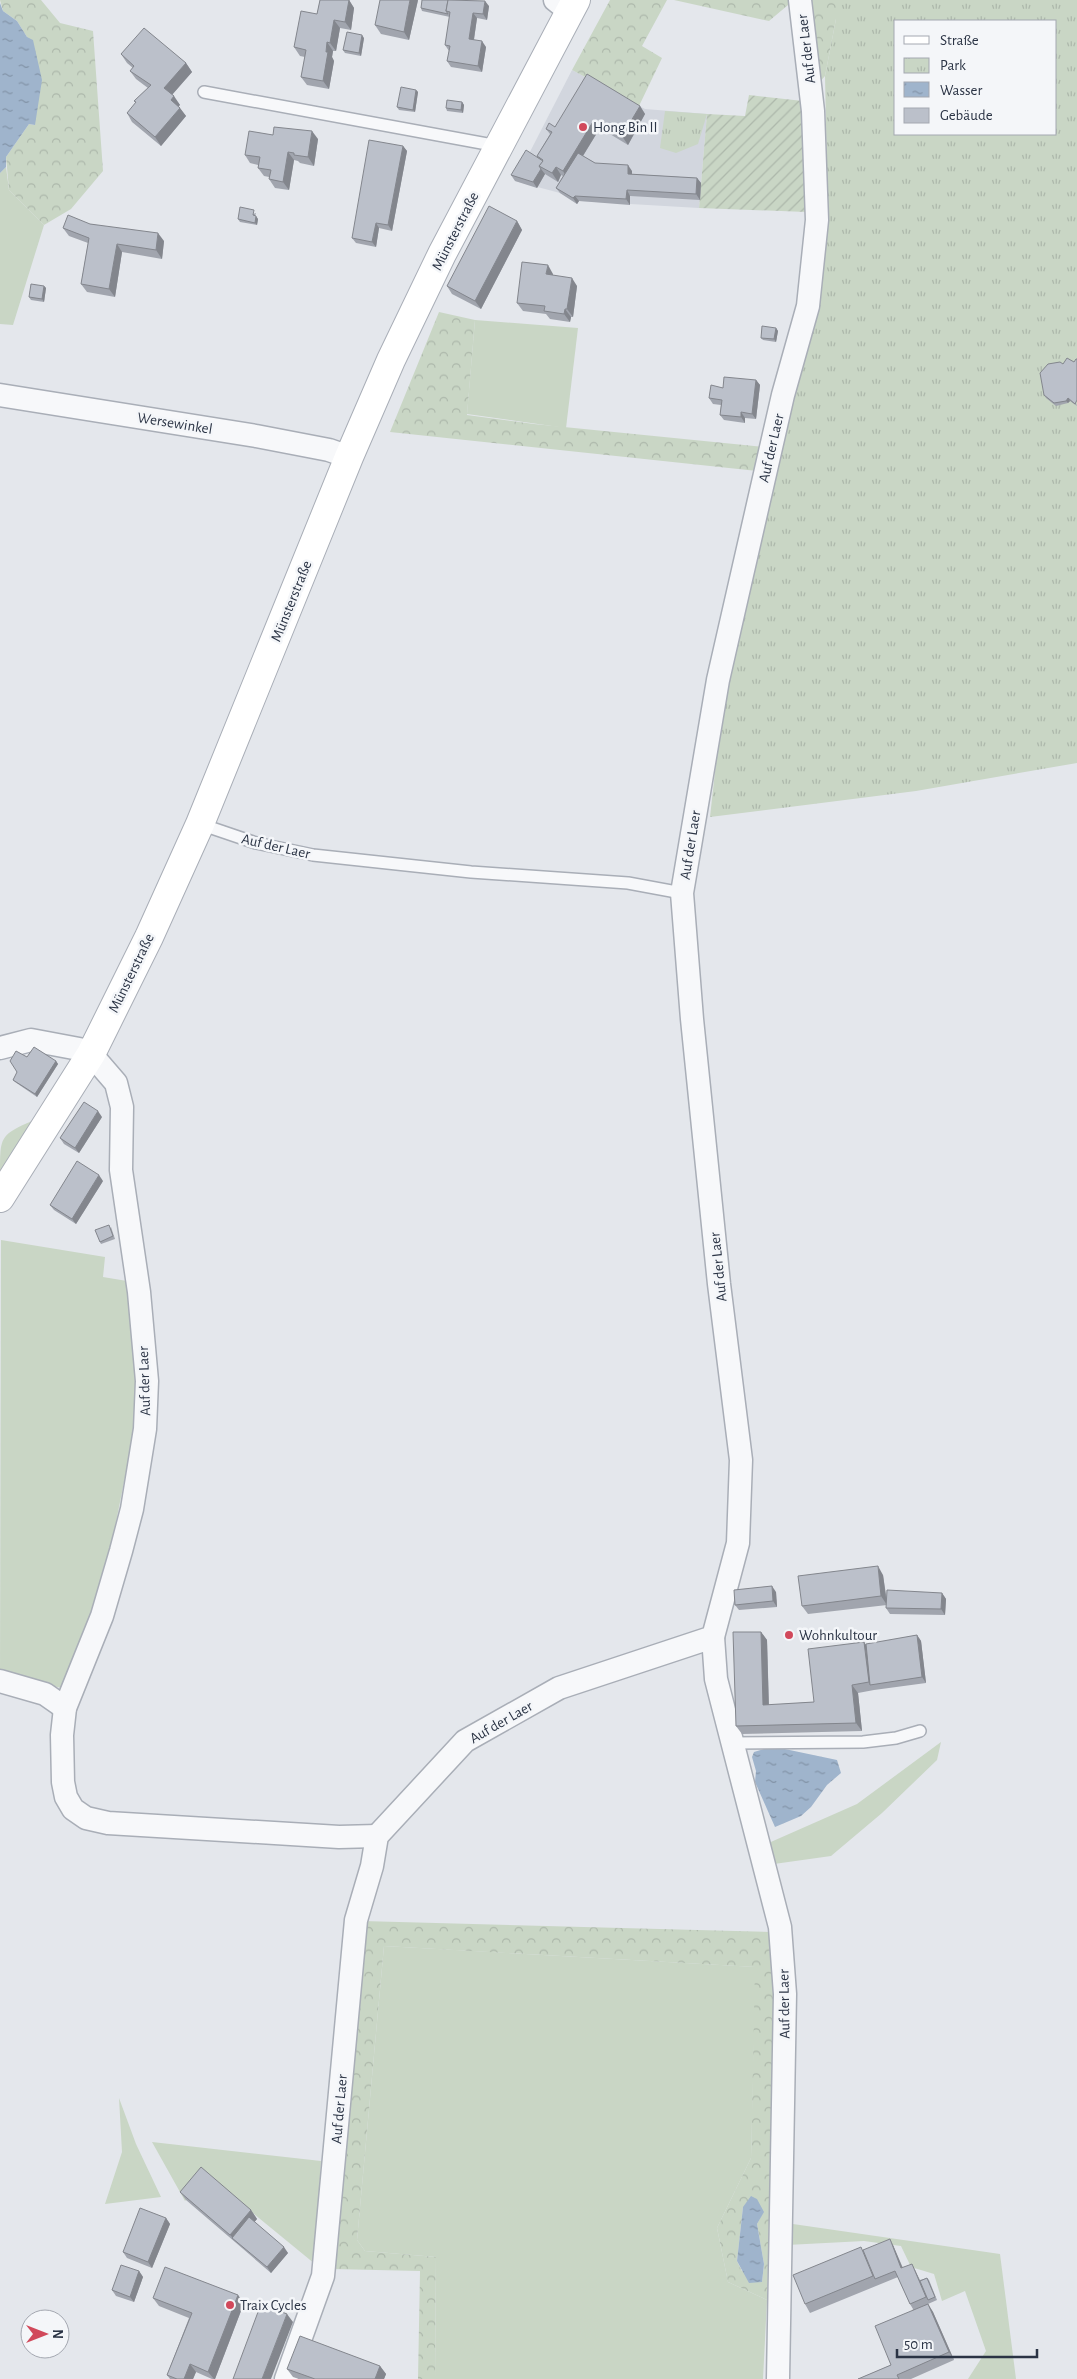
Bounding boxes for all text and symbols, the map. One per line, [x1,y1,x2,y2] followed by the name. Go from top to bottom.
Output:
[795,13,818,84] street label: Auf der Laer
[894,20,1057,135] legend
[940,33,979,48] text: Straße
[940,58,966,73] text: Park
[940,83,983,98] text: Wasser
[940,108,993,123] text: Gebäude
[593,120,658,135] place label: Hong Bin II
[577,121,589,133] marker: Hong Bin II
[429,190,482,273] street label: Münsterstraße
[136,410,213,437] street label: Wersewinkel
[756,412,787,484] street label: Auf der Laer
[268,559,315,644] street label: Münsterstraße
[678,809,703,881] street label: Auf der Laer
[240,831,312,862] street label: Auf der Laer
[106,931,157,1015] street label: Münsterstraße
[707,1231,730,1302] street label: Auf der Laer
[136,1346,153,1416] street label: Auf der Laer
[799,1628,877,1643] place label: Wohnkultour
[783,1629,795,1641] marker: Wohnkultour
[467,1698,535,1746] street label: Auf der Laer
[776,1969,793,2039] street label: Auf der Laer
[329,2073,350,2144] street label: Auf der Laer
[240,2298,306,2313] place label: Traix Cycles
[224,2299,236,2311] marker: Traix Cycles
[20,2309,70,2359] north arrow
[897,2326,1037,2358] scale bar
[50,2329,64,2339] text: N
[904,2337,933,2352] text: 50 m

